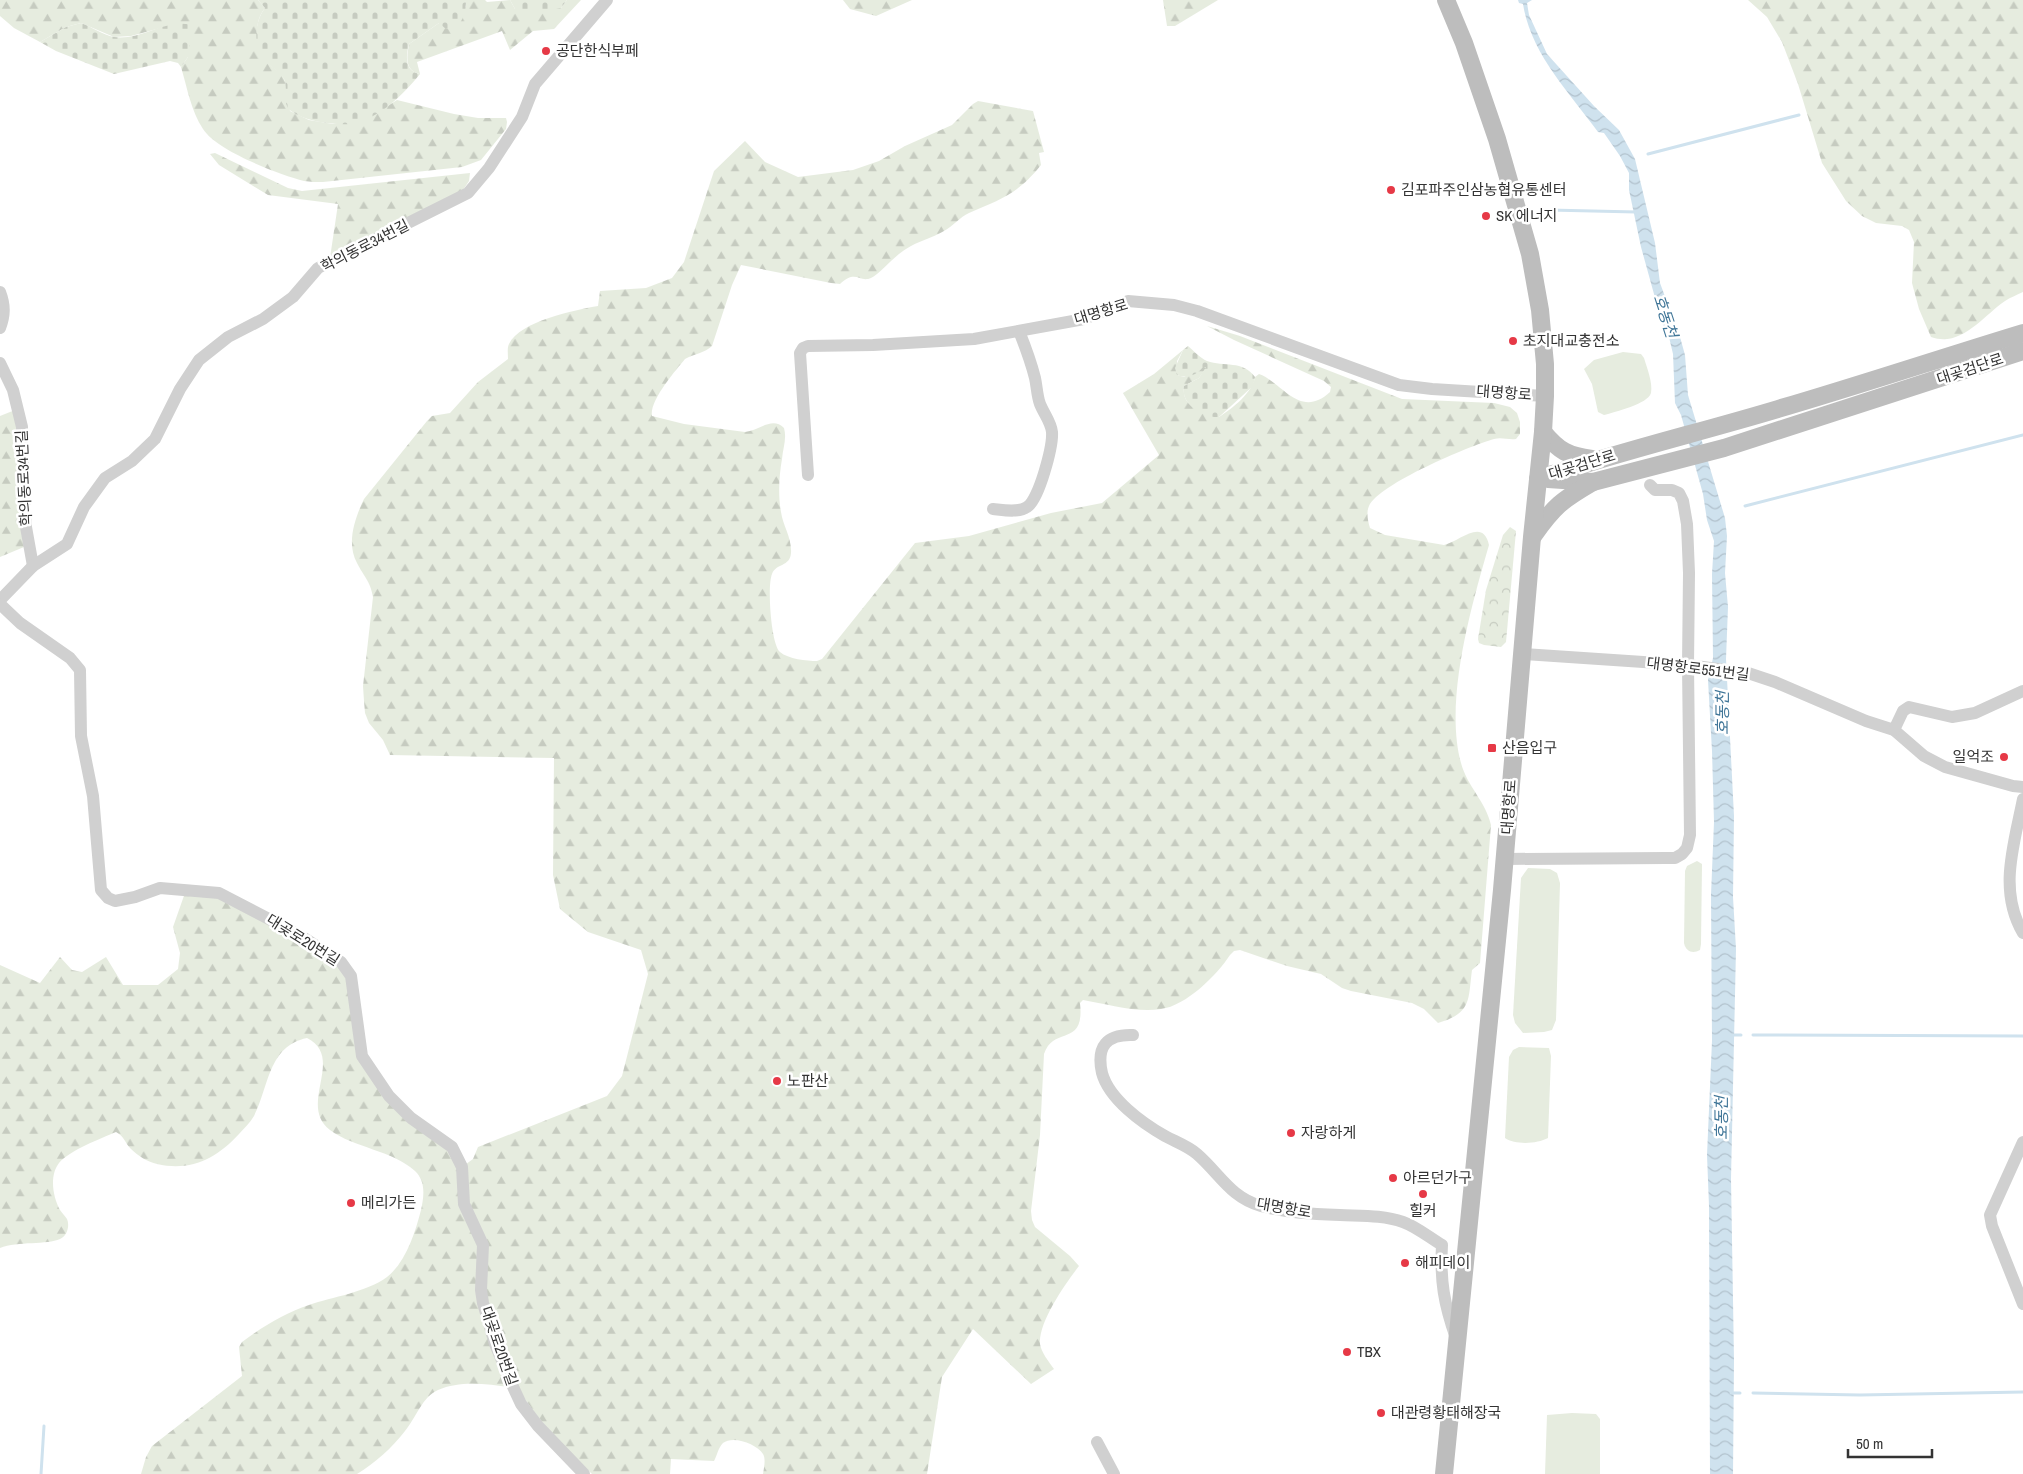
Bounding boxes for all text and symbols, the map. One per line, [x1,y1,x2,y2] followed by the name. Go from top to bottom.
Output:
[556,40,639,61] place label: 공단한식부페
[540,45,552,57] marker: 공단한식부페
[1401,179,1567,200] place label: 김포파주인삼농협유통센터
[1385,184,1397,196] marker: 김포파주인삼농협유통센터
[1496,205,1557,226] place label: SK 에너지
[1480,210,1492,222] marker: SK 에너지
[317,214,413,277] street label: 학의동로34번길
[1649,292,1684,343] water label: 호동천
[1071,293,1130,330] street label: 대명항로
[1523,330,1620,351] place label: 초지대교충전소
[1507,335,1519,347] marker: 초지대교충전소
[1934,348,2006,389] street label: 대곶검단로
[1476,380,1532,405] street label: 대명항로
[10,429,37,527] street label: 학의동로34번길
[1546,444,1618,485] street label: 대곶검단로
[1646,652,1751,685] street label: 대명항로551번길
[1711,689,1733,735] water label: 호동천
[1502,737,1557,758] place label: 산음입구
[1486,742,1498,754] marker: 산음입구
[1953,746,1994,767] place label: 일억조
[1998,751,2010,763] marker: 일억조
[1496,779,1521,835] street label: 대명항로
[263,909,344,970] street label: 대곶로20번길
[787,1070,829,1091] place label: 노판산
[771,1075,783,1087] marker: 노판산
[1710,1094,1732,1140] water label: 호동천
[1301,1122,1356,1143] place label: 자랑하게
[1285,1127,1297,1139] marker: 자랑하게
[1403,1167,1472,1188] place label: 아르던가구
[1387,1172,1399,1184] marker: 아르던가구
[1417,1188,1429,1200] marker: 힐커
[361,1192,416,1213] place label: 메리가든
[1255,1192,1313,1223] street label: 대명항로
[345,1197,357,1209] marker: 메리가든
[1409,1200,1437,1221] place label: 힐커
[1415,1252,1470,1273] place label: 해피데이
[1399,1257,1411,1269] marker: 해피데이
[476,1303,523,1388] street label: 대곶로20번길
[1357,1341,1382,1362] place label: TBX
[1341,1346,1353,1358] marker: TBX
[1391,1402,1501,1423] place label: 대관령황태해장국
[1375,1407,1387,1419] marker: 대관령황태해장국
[1848,1426,1932,1458] scale bar
[1856,1433,1883,1454] text: 50 m

